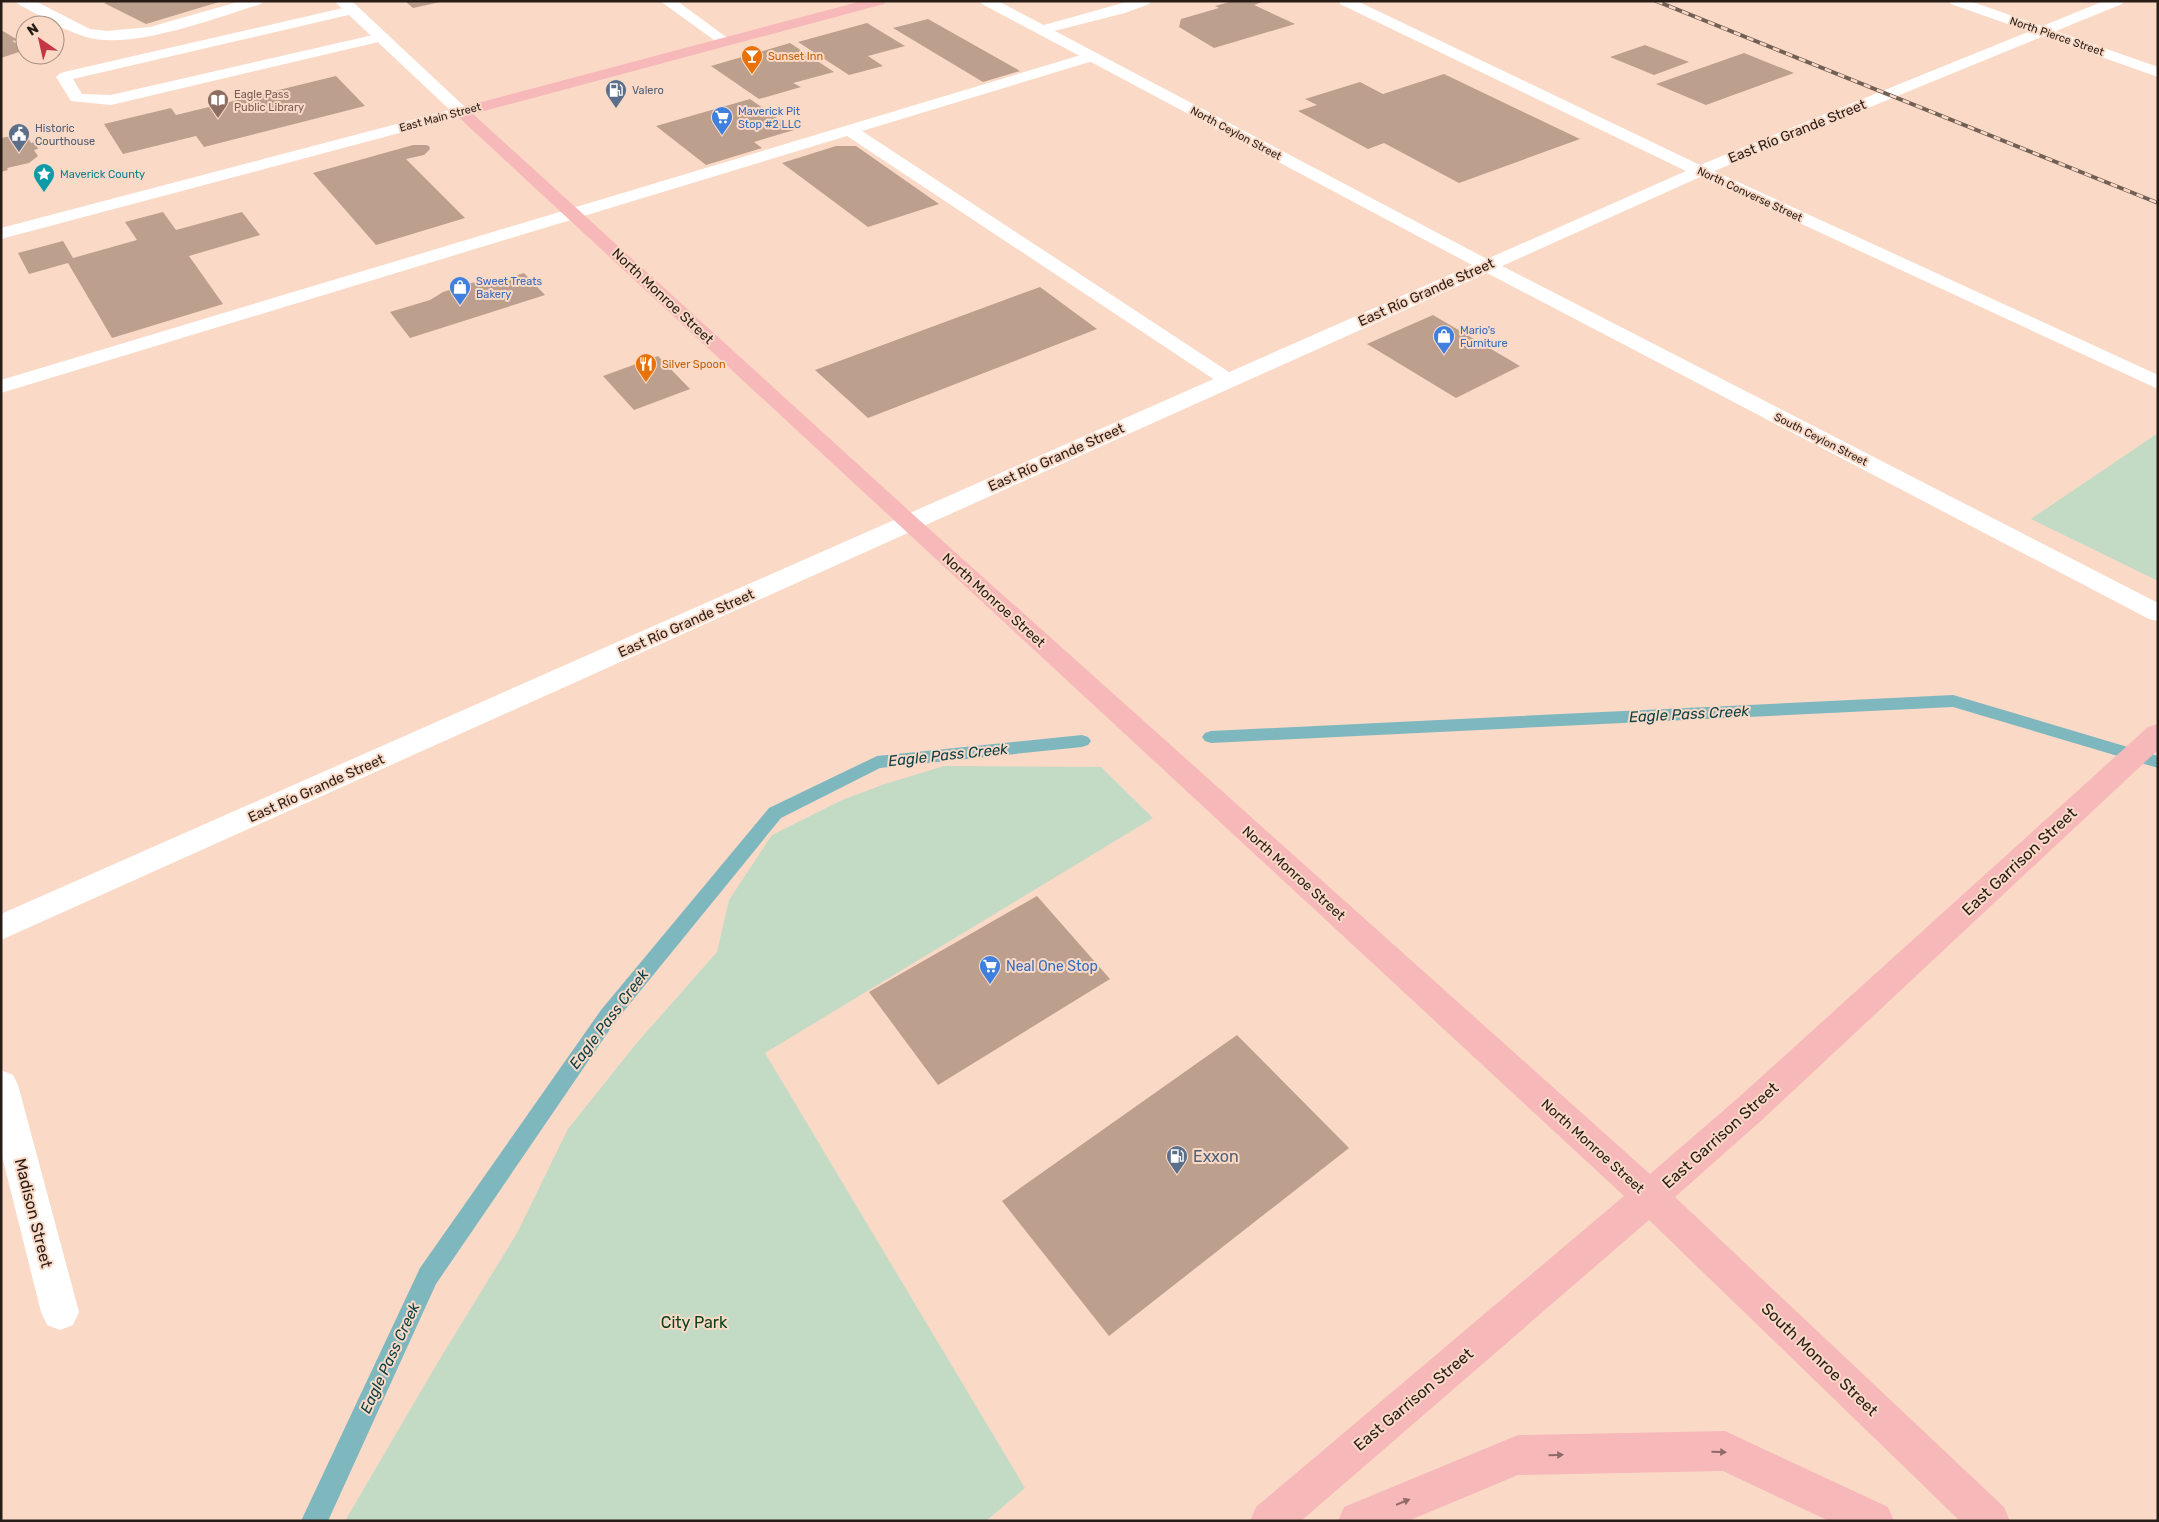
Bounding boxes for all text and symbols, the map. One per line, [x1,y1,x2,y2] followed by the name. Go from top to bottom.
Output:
[2008,14,2106,59] street label: North Pierce Street
[15,15,65,65] north arrow
[24,20,42,40] text: N
[740,44,764,75] bar icon: Sunset Inn
[768,50,823,63] place label: Sunset Inn
[604,78,628,109] fuel station icon: Valero
[632,84,664,97] place label: Valero
[206,88,230,119] library icon: Eagle Pass Public Library
[234,88,304,114] place label: Eagle Pass Public Library
[1726,96,1869,167] street label: East Río Grande Street
[398,100,483,135] street label: East Main Street
[1188,104,1284,163] street label: North Ceylon Street
[710,105,734,136] supermarket icon: Maverick Pit Stop #2 LLC
[738,105,801,131] place label: Maverick Pit Stop #2 LLC
[7,122,31,153] public building icon: Historic Courthouse
[35,122,95,148] place label: Historic Courthouse
[32,162,56,193] place icon: Maverick County
[1695,164,1805,225] street label: North Converse Street
[60,168,145,181] place label: Maverick County
[608,245,718,348] street label: North Monroe Street
[1355,255,1497,330] street label: East Río Grande Street
[448,275,472,306] shop icon: Sweet Treats Bakery
[476,275,543,301] place label: Sweet Treats Bakery
[1432,324,1456,355] shop icon: Mario's Furniture
[1460,324,1508,350] place label: Mario's Furniture
[634,352,658,383] restaurant icon: Silver Spoon
[662,358,726,371] place label: Silver Spoon
[1772,410,1870,469] street label: South Ceylon Street
[985,420,1127,495] street label: East Río Grande Street
[939,550,1049,652] street label: North Monroe Street
[615,586,757,661] street label: East Río Grande Street
[1629,702,1750,726] water label: Eagle Pass Creek
[887,740,1009,770] water label: Eagle Pass Creek
[245,751,387,826] street label: East Río Grande Street
[1958,803,2081,919] street label: East Garrison Street
[1239,823,1349,925] street label: North Monroe Street
[978,954,1002,985] supermarket icon: Neal One Stop
[1006,958,1098,975] place label: Neal One Stop
[566,965,652,1072] water label: Eagle Pass Creek
[1658,1078,1782,1193] street label: East Garrison Street
[1538,1096,1648,1198] street label: North Monroe Street
[1165,1144,1189,1175] fuel station icon: Exxon
[1193,1147,1239,1166] place label: Exxon
[11,1156,56,1270] street label: Madison Street
[1757,1299,1882,1420] street label: South Monroe Street
[356,1300,424,1416] water label: Eagle Pass Creek
[661,1313,728,1332] park label: City Park
[1350,1344,1477,1455] street label: East Garrison Street
[1711,1448,1727,1456] one-way arrow
[1549,1450,1565,1458] one-way arrow
[1396,1498,1410,1506] one-way arrow

